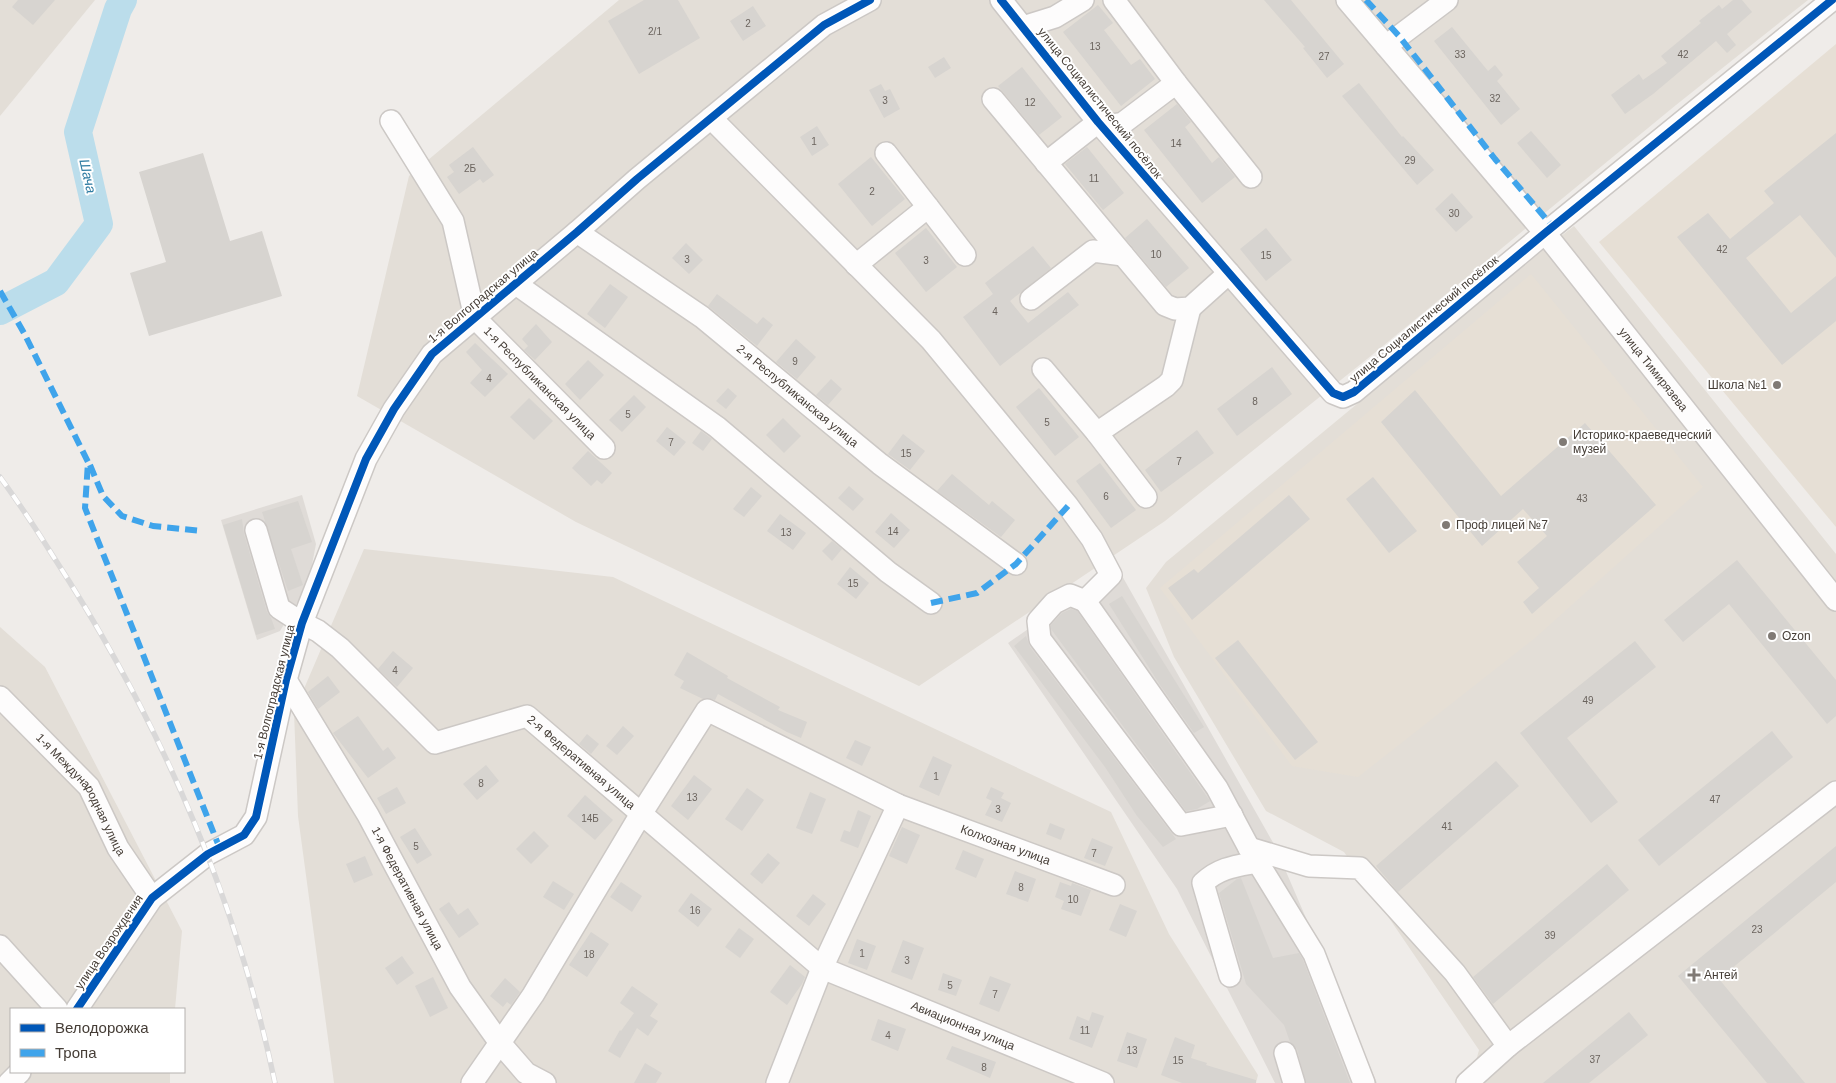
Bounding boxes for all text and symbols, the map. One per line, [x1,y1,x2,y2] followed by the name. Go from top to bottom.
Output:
[745,18,751,29] house number: 2
[1035,25,1166,182] street label: улица Социалистический посёлок
[648,26,662,37] house number: 2/1
[1089,41,1101,52] house number: 13
[1454,49,1466,60] house number: 33
[1677,49,1689,60] house number: 42
[1318,51,1330,62] house number: 27
[1489,93,1501,104] house number: 32
[882,95,888,106] house number: 3
[1024,97,1036,108] house number: 12
[811,136,817,147] house number: 1
[1170,138,1182,149] house number: 14
[1404,155,1416,166] house number: 29
[76,157,100,195] water label: Шача
[464,163,476,174] house number: 2Б
[1089,173,1100,184] house number: 11
[869,186,875,197] house number: 2
[1448,208,1460,219] house number: 30
[1716,244,1728,255] house number: 42
[425,246,541,346] street label: 1-я Волгоградская улица
[1150,249,1162,260] house number: 10
[1260,250,1272,261] house number: 15
[1347,252,1502,385] street label: улица Социалистический посёлок
[684,254,690,265] house number: 3
[923,255,929,266] house number: 3
[992,306,998,317] house number: 4
[481,324,599,443] street label: 1-я Республиканская улица
[1616,325,1691,414] street label: улица Тимирязева
[734,342,861,450] street label: 2-я Республиканская улица
[792,356,798,367] house number: 9
[486,373,492,384] house number: 4
[1708,378,1767,392] place label: Школа №1
[1771,379,1783,391] marker: Школа №1
[1252,396,1258,407] house number: 8
[625,409,631,420] house number: 5
[1044,417,1050,428] house number: 5
[1573,428,1712,456] place label: Историко-краеведческий музей
[1557,436,1569,448] marker: Историко-краеведческий музей
[668,437,674,448] house number: 7
[900,448,912,459] house number: 15
[1176,456,1182,467] house number: 7
[1103,491,1109,502] house number: 6
[1576,493,1588,504] house number: 43
[1456,518,1548,532] place label: Проф лицей №7
[1440,519,1452,531] marker: Проф лицей №7
[887,526,899,537] house number: 14
[780,527,792,538] house number: 13
[847,578,859,589] house number: 15
[250,623,298,761] street label: 1-я Волгоградская улица
[1782,629,1811,643] place label: Ozon
[1766,630,1778,642] marker: Ozon
[392,665,398,676] house number: 4
[1582,695,1594,706] house number: 49
[524,712,638,813] street label: 2-я Федеративная улица
[33,731,128,859] street label: 1-я Международная улица
[933,771,939,782] house number: 1
[478,778,484,789] house number: 8
[686,792,698,803] house number: 13
[1709,794,1721,805] house number: 47
[995,804,1001,815] house number: 3
[581,813,599,824] house number: 14Б
[1441,821,1453,832] house number: 41
[959,822,1053,868] street label: Колхозная улица
[369,824,446,953] street label: 1-я Федеративная улица
[413,841,419,852] house number: 5
[1091,848,1097,859] house number: 7
[1018,882,1024,893] house number: 8
[72,892,146,992] street label: улица Возрождения
[1067,894,1079,905] house number: 10
[689,905,701,916] house number: 16
[1751,924,1763,935] house number: 23
[1544,930,1556,941] house number: 39
[859,948,865,959] house number: 1
[583,949,595,960] house number: 18
[904,955,910,966] house number: 3
[1704,968,1737,982] place label: Антей
[1688,969,1700,981] marker: Антей
[947,980,953,991] house number: 5
[992,989,998,1000] house number: 7
[909,998,1017,1053] street label: Авиационная улица
[10,1008,185,1073] legend
[55,1019,149,1036] text: Велодорожка
[1080,1025,1091,1036] house number: 11
[885,1030,891,1041] house number: 4
[55,1044,97,1061] text: Тропа
[1126,1045,1138,1056] house number: 13
[1589,1054,1601,1065] house number: 37
[1172,1055,1184,1066] house number: 15
[981,1062,987,1073] house number: 8

